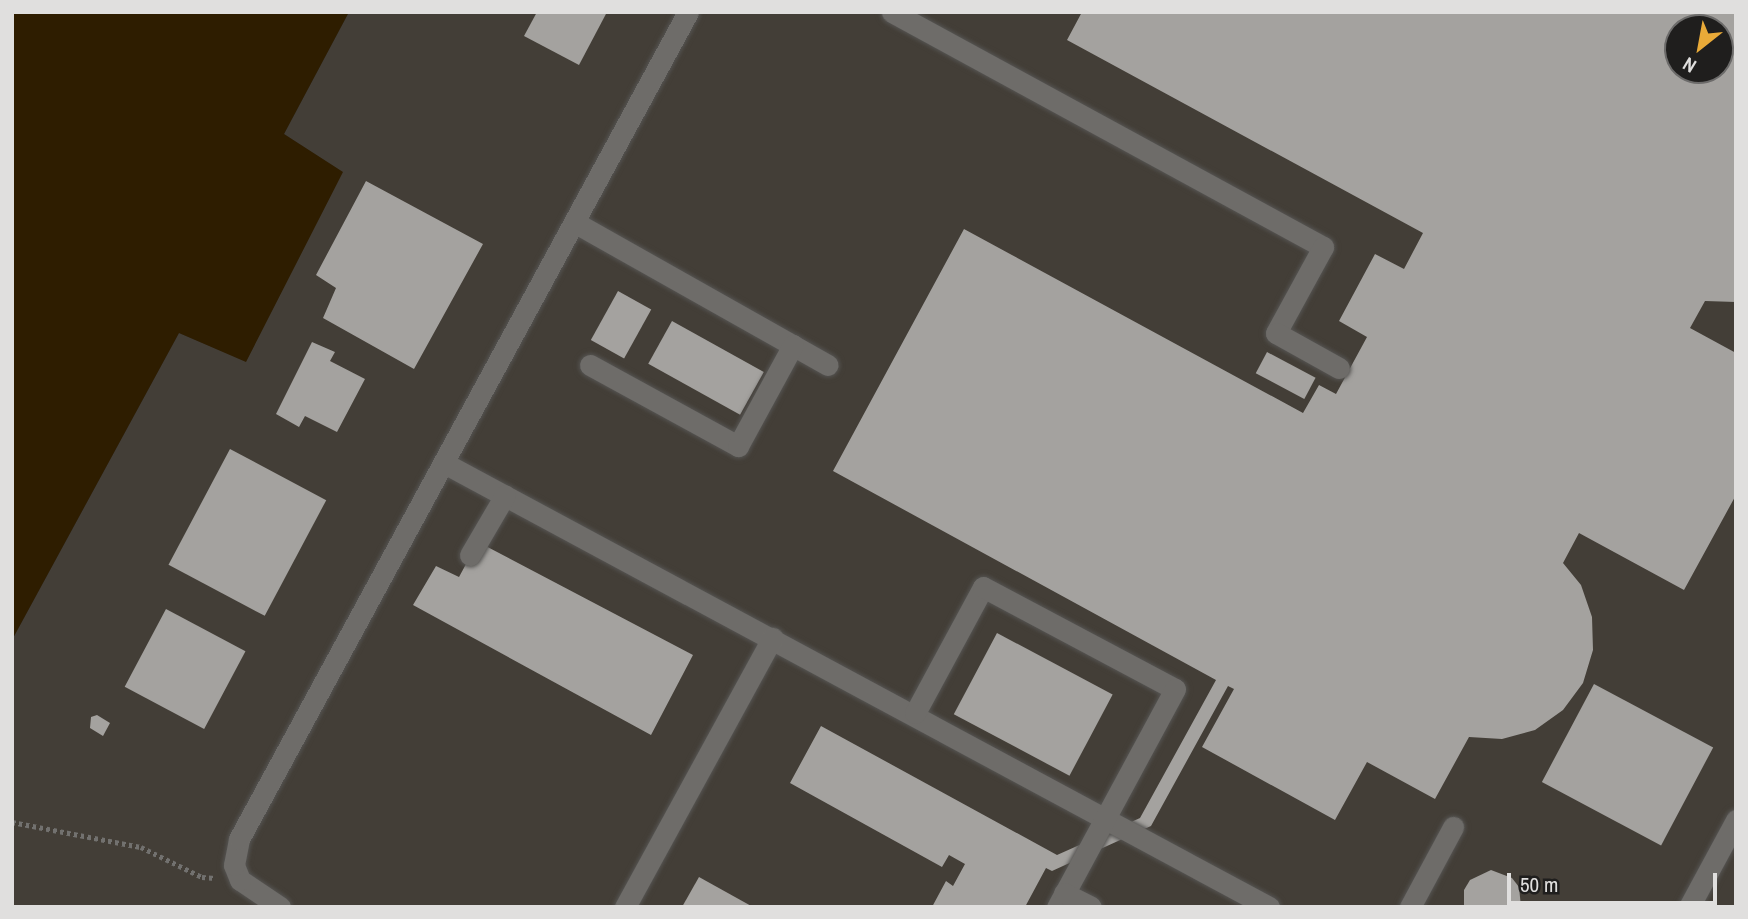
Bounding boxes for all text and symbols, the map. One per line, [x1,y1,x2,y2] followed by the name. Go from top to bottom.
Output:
[1664,14,1734,84] north arrow
[1678,51,1701,79] text: N
[1510,860,1720,904] scale bar
[1520,870,1558,899] text: 50 m

